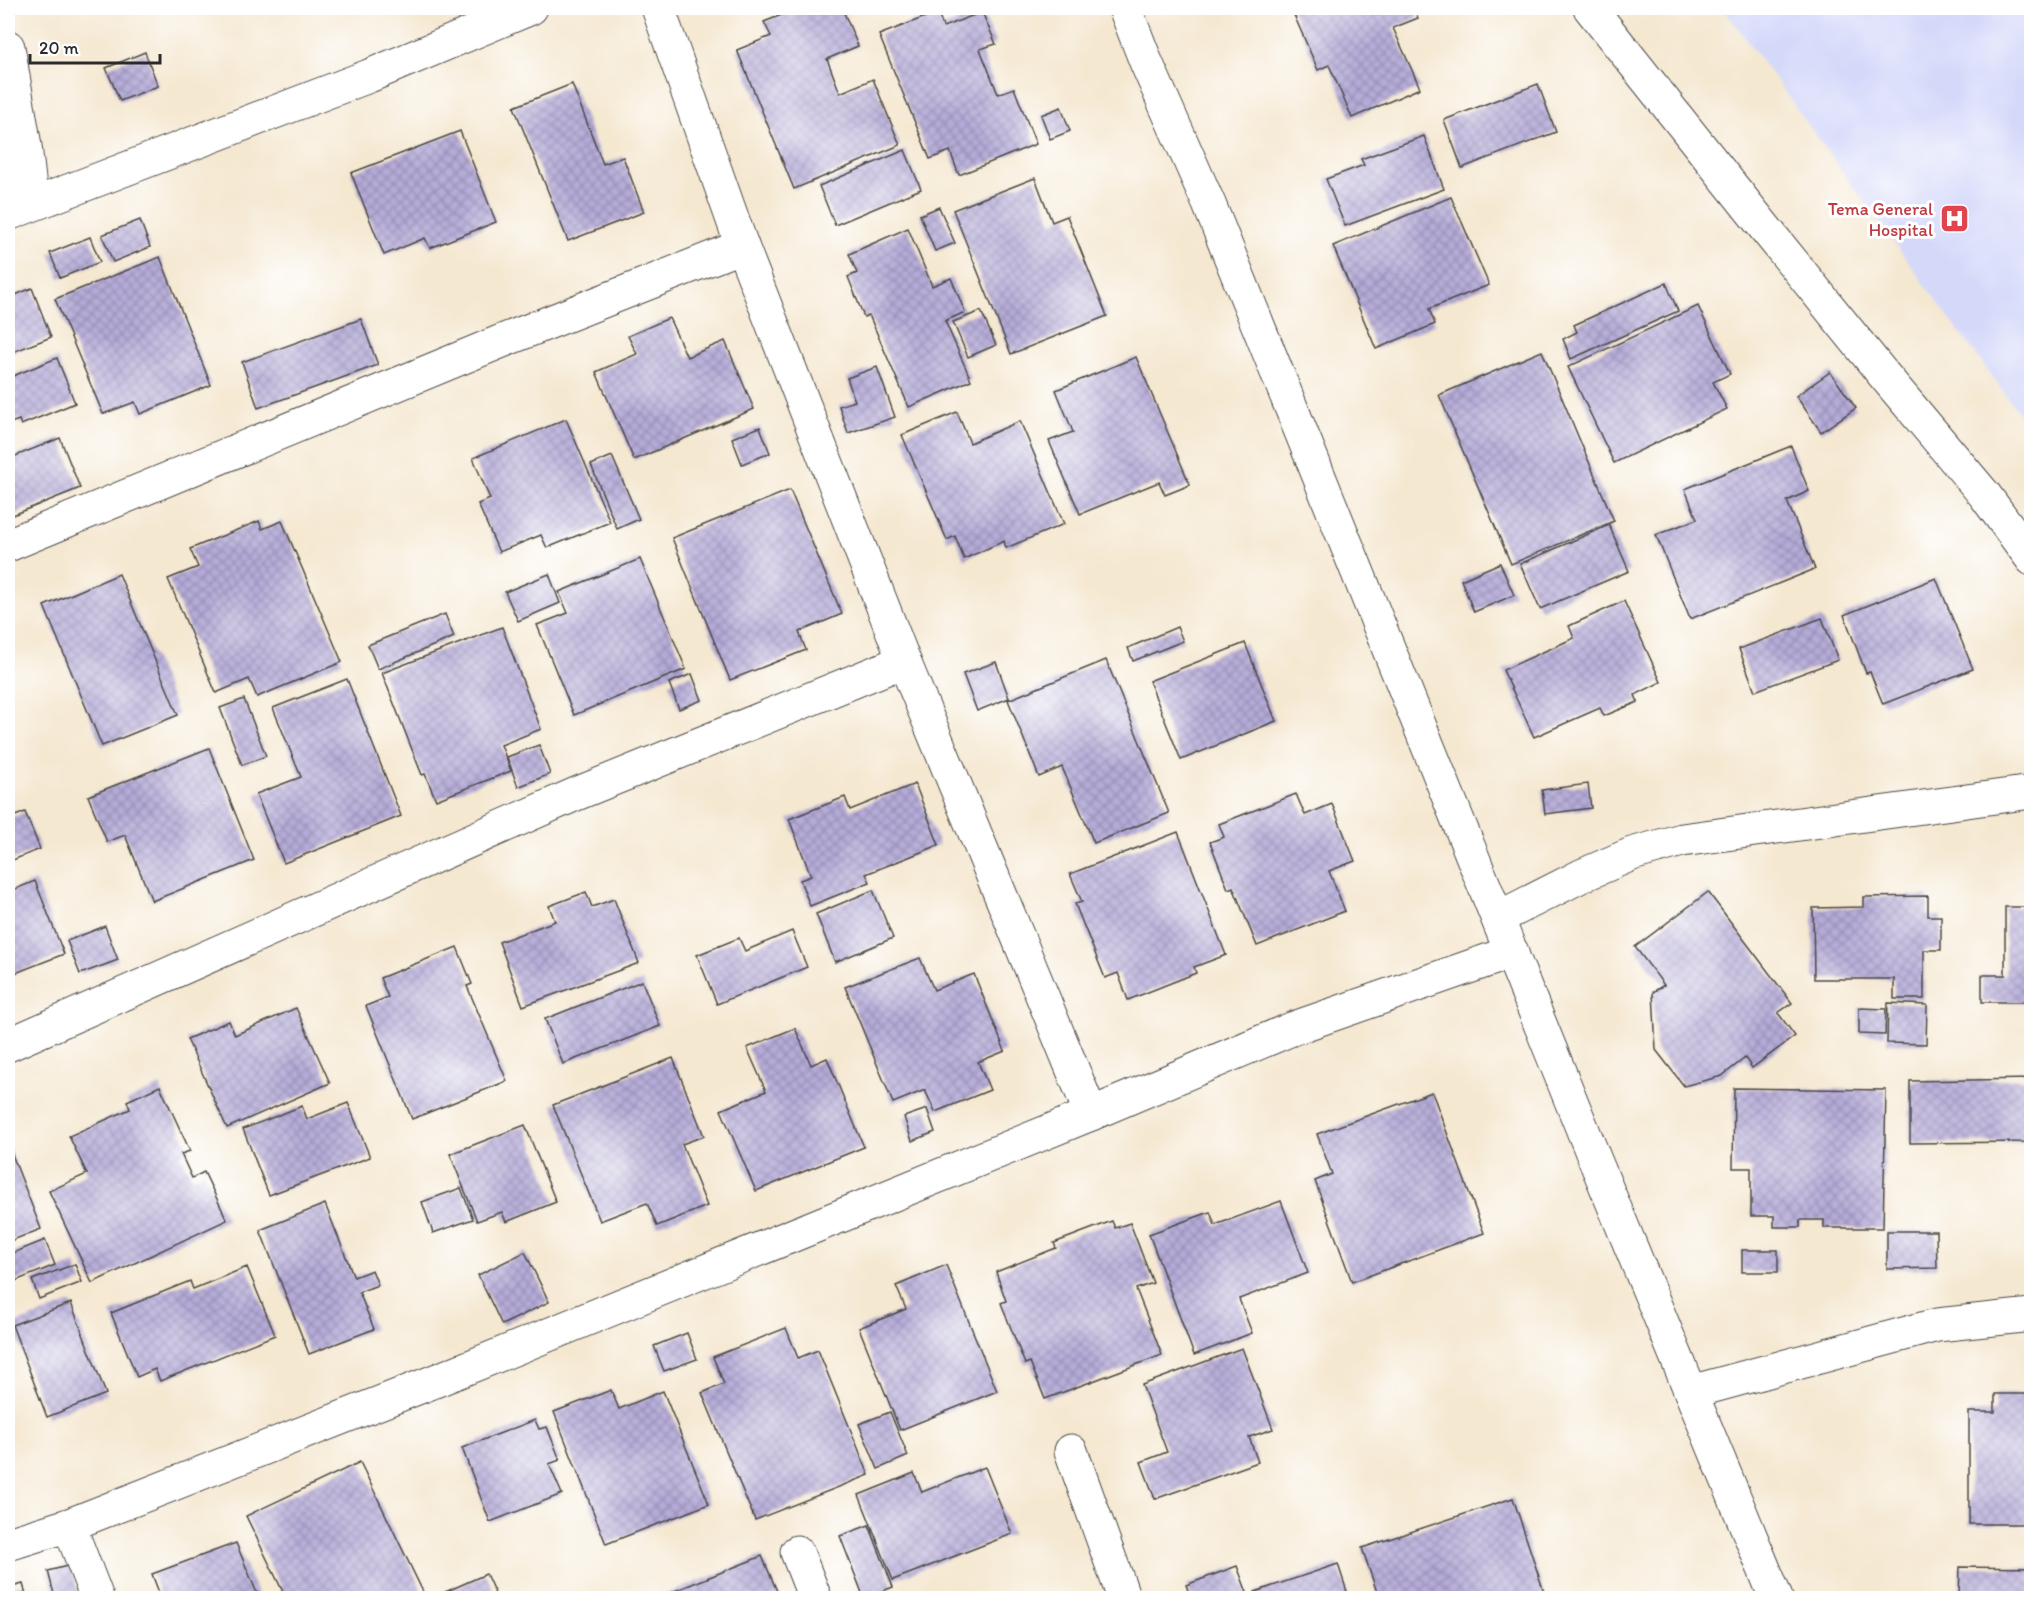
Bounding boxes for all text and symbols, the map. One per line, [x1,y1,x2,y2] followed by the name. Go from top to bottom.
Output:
[30,27,160,65] scale bar
[39,37,79,59] text: 20 m
[1828,198,1933,241] place label: Tema General Hospital
[1938,203,1970,235] hospital icon: Tema General Hospital

